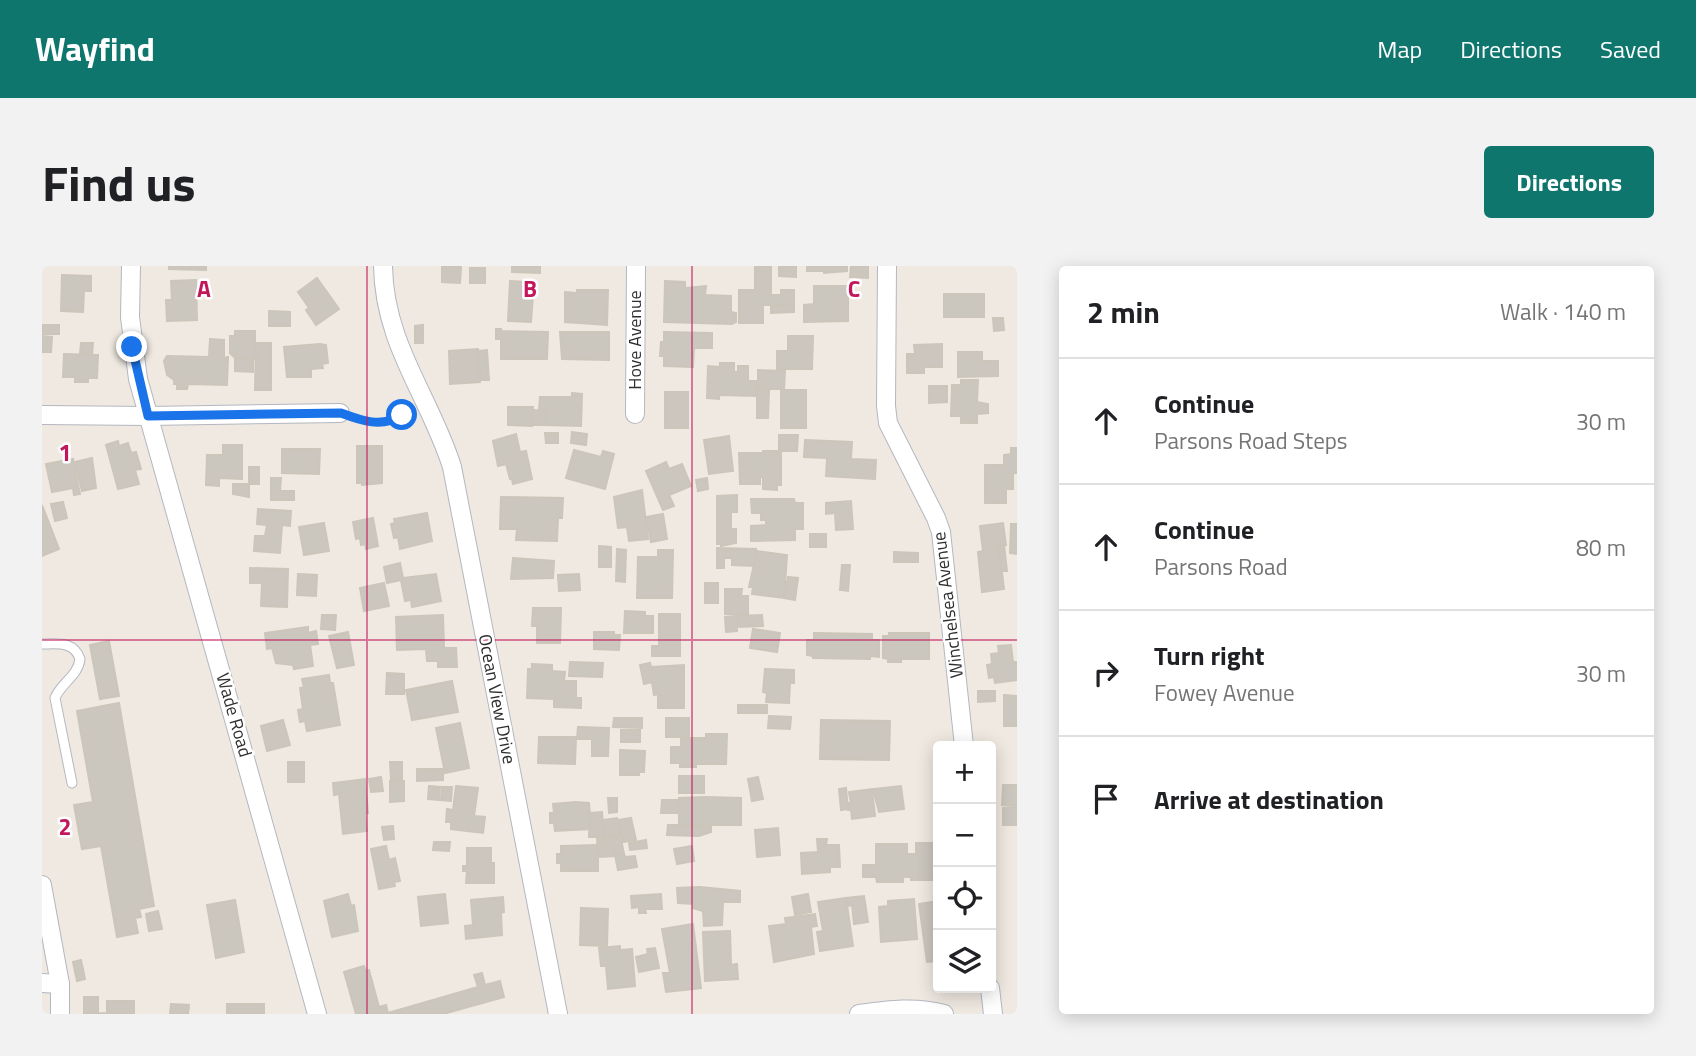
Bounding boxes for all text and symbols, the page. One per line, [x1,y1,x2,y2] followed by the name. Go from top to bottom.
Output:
[35,24,155,74] text: Wayfind
[1377,31,1422,67] text: Map
[1460,31,1562,67] text: Directions
[1600,31,1661,67] text: Saved
[42,145,196,220] text: Find us
[1484,146,1654,218] button: Directions
[197,271,211,306] text: A
[523,271,537,306] text: B
[848,271,860,306] text: C
[1087,289,1160,335] text: 2 min
[621,290,648,390] street label: Hove Avenue
[1500,294,1626,329] text: Walk · 140 m
[116,331,147,362] route end
[1154,384,1254,423] text: Continue
[386,399,417,430] route start
[1087,402,1125,440] icon: ahead
[1576,404,1626,439] text: 30 m
[1154,423,1348,458] text: Parsons Road Steps
[59,435,71,470] text: 1
[1154,510,1254,549] text: Continue
[1087,528,1125,566] icon: ahead
[925,530,970,680] street label: Winchelsea Avenue
[1576,530,1626,565] text: 80 m
[1154,549,1288,584] text: Parsons Road
[472,632,523,766] street label: Ocean View Drive
[1154,636,1265,675] text: Turn right
[1087,654,1125,692] icon: right
[1576,656,1626,691] text: 30 m
[210,670,259,760] street label: Wade Road
[1154,675,1295,710] text: Fowey Avenue
[933,741,996,993] map controls
[933,741,996,804] button: +
[1087,780,1125,818] icon: arrive
[1154,780,1384,819] text: Arrive at destination
[933,804,996,867] button: −
[59,809,71,844] text: 2
[933,867,996,930] button: locate
[933,930,996,993] button: layers

